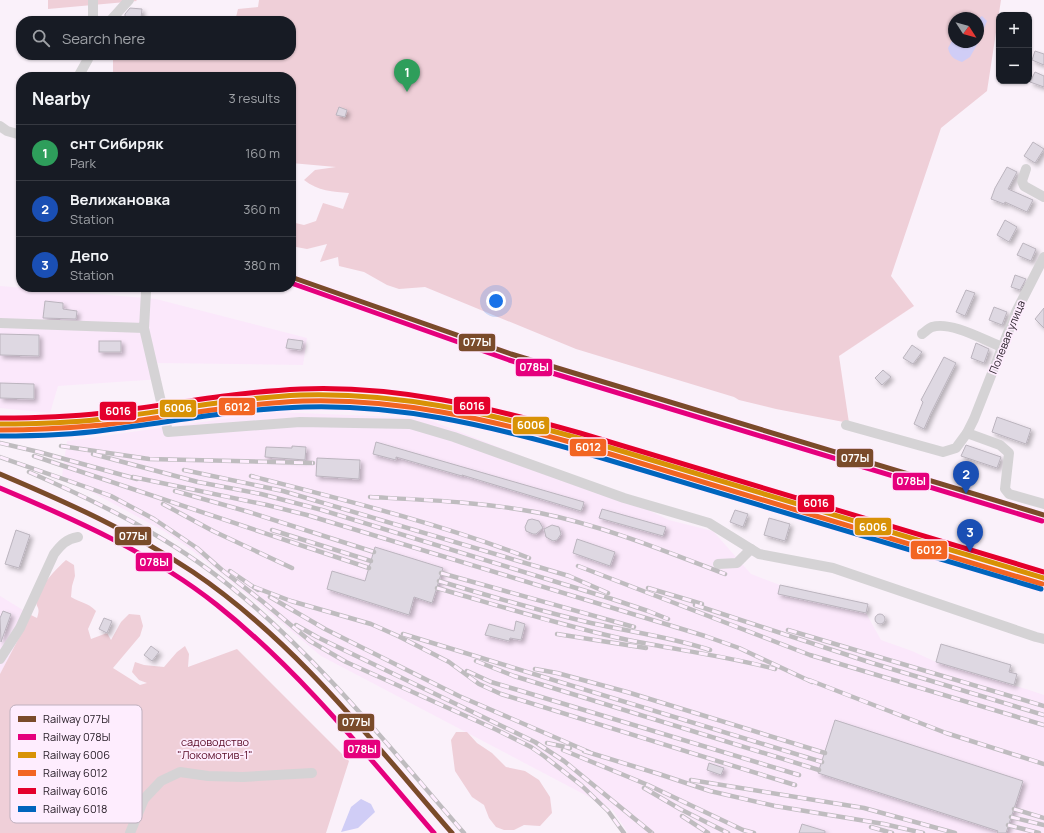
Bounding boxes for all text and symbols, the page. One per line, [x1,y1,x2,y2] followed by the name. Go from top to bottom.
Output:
[948,12,984,48] north arrow
[996,12,1032,84] map controls
[996,12,1032,48] button: +
[16,16,296,60] search box
[30,27,52,49] icon: search
[62,28,145,49] text: Search here
[996,48,1032,84] button: −
[394,59,420,92] pin: 1
[32,87,90,110] text: Nearby
[228,89,280,107] text: 3 results
[70,133,163,154] text: снт Сибиряк
[42,144,48,162] text: 1
[245,144,280,162] text: 160 m
[70,154,96,172] text: Park
[70,189,170,210] text: Велижановка
[41,200,49,218] text: 2
[243,200,280,218] text: 360 m
[70,210,114,228] text: Station
[70,245,109,266] text: Депо
[41,256,49,274] text: 3
[244,256,280,274] text: 380 m
[70,266,114,284] text: Station
[486,291,506,311] your location
[985,298,1028,376] street label: Полевая улица
[458,333,496,352] line badge: 077Ы
[463,334,491,349] text: 077Ы
[515,358,553,377] line badge: 078Ы
[519,359,549,374] text: 078Ы
[453,396,491,415] line badge: 6016
[218,397,256,416] line badge: 6012
[459,398,485,413] text: 6016
[159,399,197,418] line badge: 6006
[224,399,250,414] text: 6012
[164,400,192,415] text: 6006
[99,401,137,421] line badge: 6016
[105,403,131,418] text: 6016
[512,416,550,435] line badge: 6006
[517,417,545,432] text: 6006
[569,438,607,457] line badge: 6012
[575,439,601,454] text: 6012
[836,448,874,468] line badge: 077Ы
[841,450,869,465] text: 077Ы
[953,461,979,494] pin: 2
[892,472,930,491] line badge: 078Ы
[896,473,926,488] text: 078Ы
[797,494,835,513] line badge: 6016
[803,495,829,510] text: 6016
[854,517,892,536] line badge: 6006
[859,519,887,534] text: 6006
[957,519,983,552] pin: 3
[114,526,152,546] line badge: 077Ы
[119,528,147,543] text: 077Ы
[910,540,948,560] line badge: 6012
[916,542,942,557] text: 6012
[135,552,173,572] line badge: 078Ы
[139,554,169,569] text: 078Ы
[10,705,142,823] legend
[43,711,110,726] text: Railway 077Ы
[337,713,375,732] line badge: 077Ы
[342,714,370,729] text: 077Ы
[43,729,110,744] text: Railway 078Ы
[177,734,253,762] park label: садоводство "Локомотив-1"
[343,739,381,759] line badge: 078Ы
[347,741,377,756] text: 078Ы
[43,747,110,762] text: Railway 6006
[43,765,107,780] text: Railway 6012
[43,783,108,798] text: Railway 6016
[43,801,107,816] text: Railway 6018

